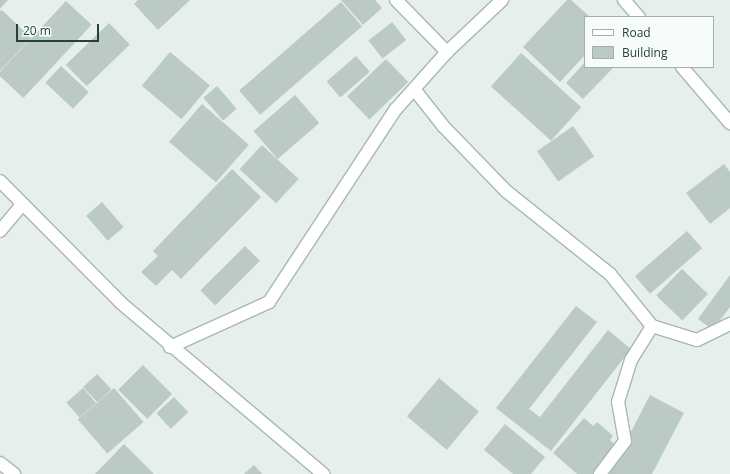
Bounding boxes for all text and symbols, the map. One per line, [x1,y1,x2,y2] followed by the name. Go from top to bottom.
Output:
[18,16,101,42] scale bar
[584,16,714,68] legend
[23,22,51,39] text: 20 m
[622,24,651,41] text: Road
[622,44,667,61] text: Building

